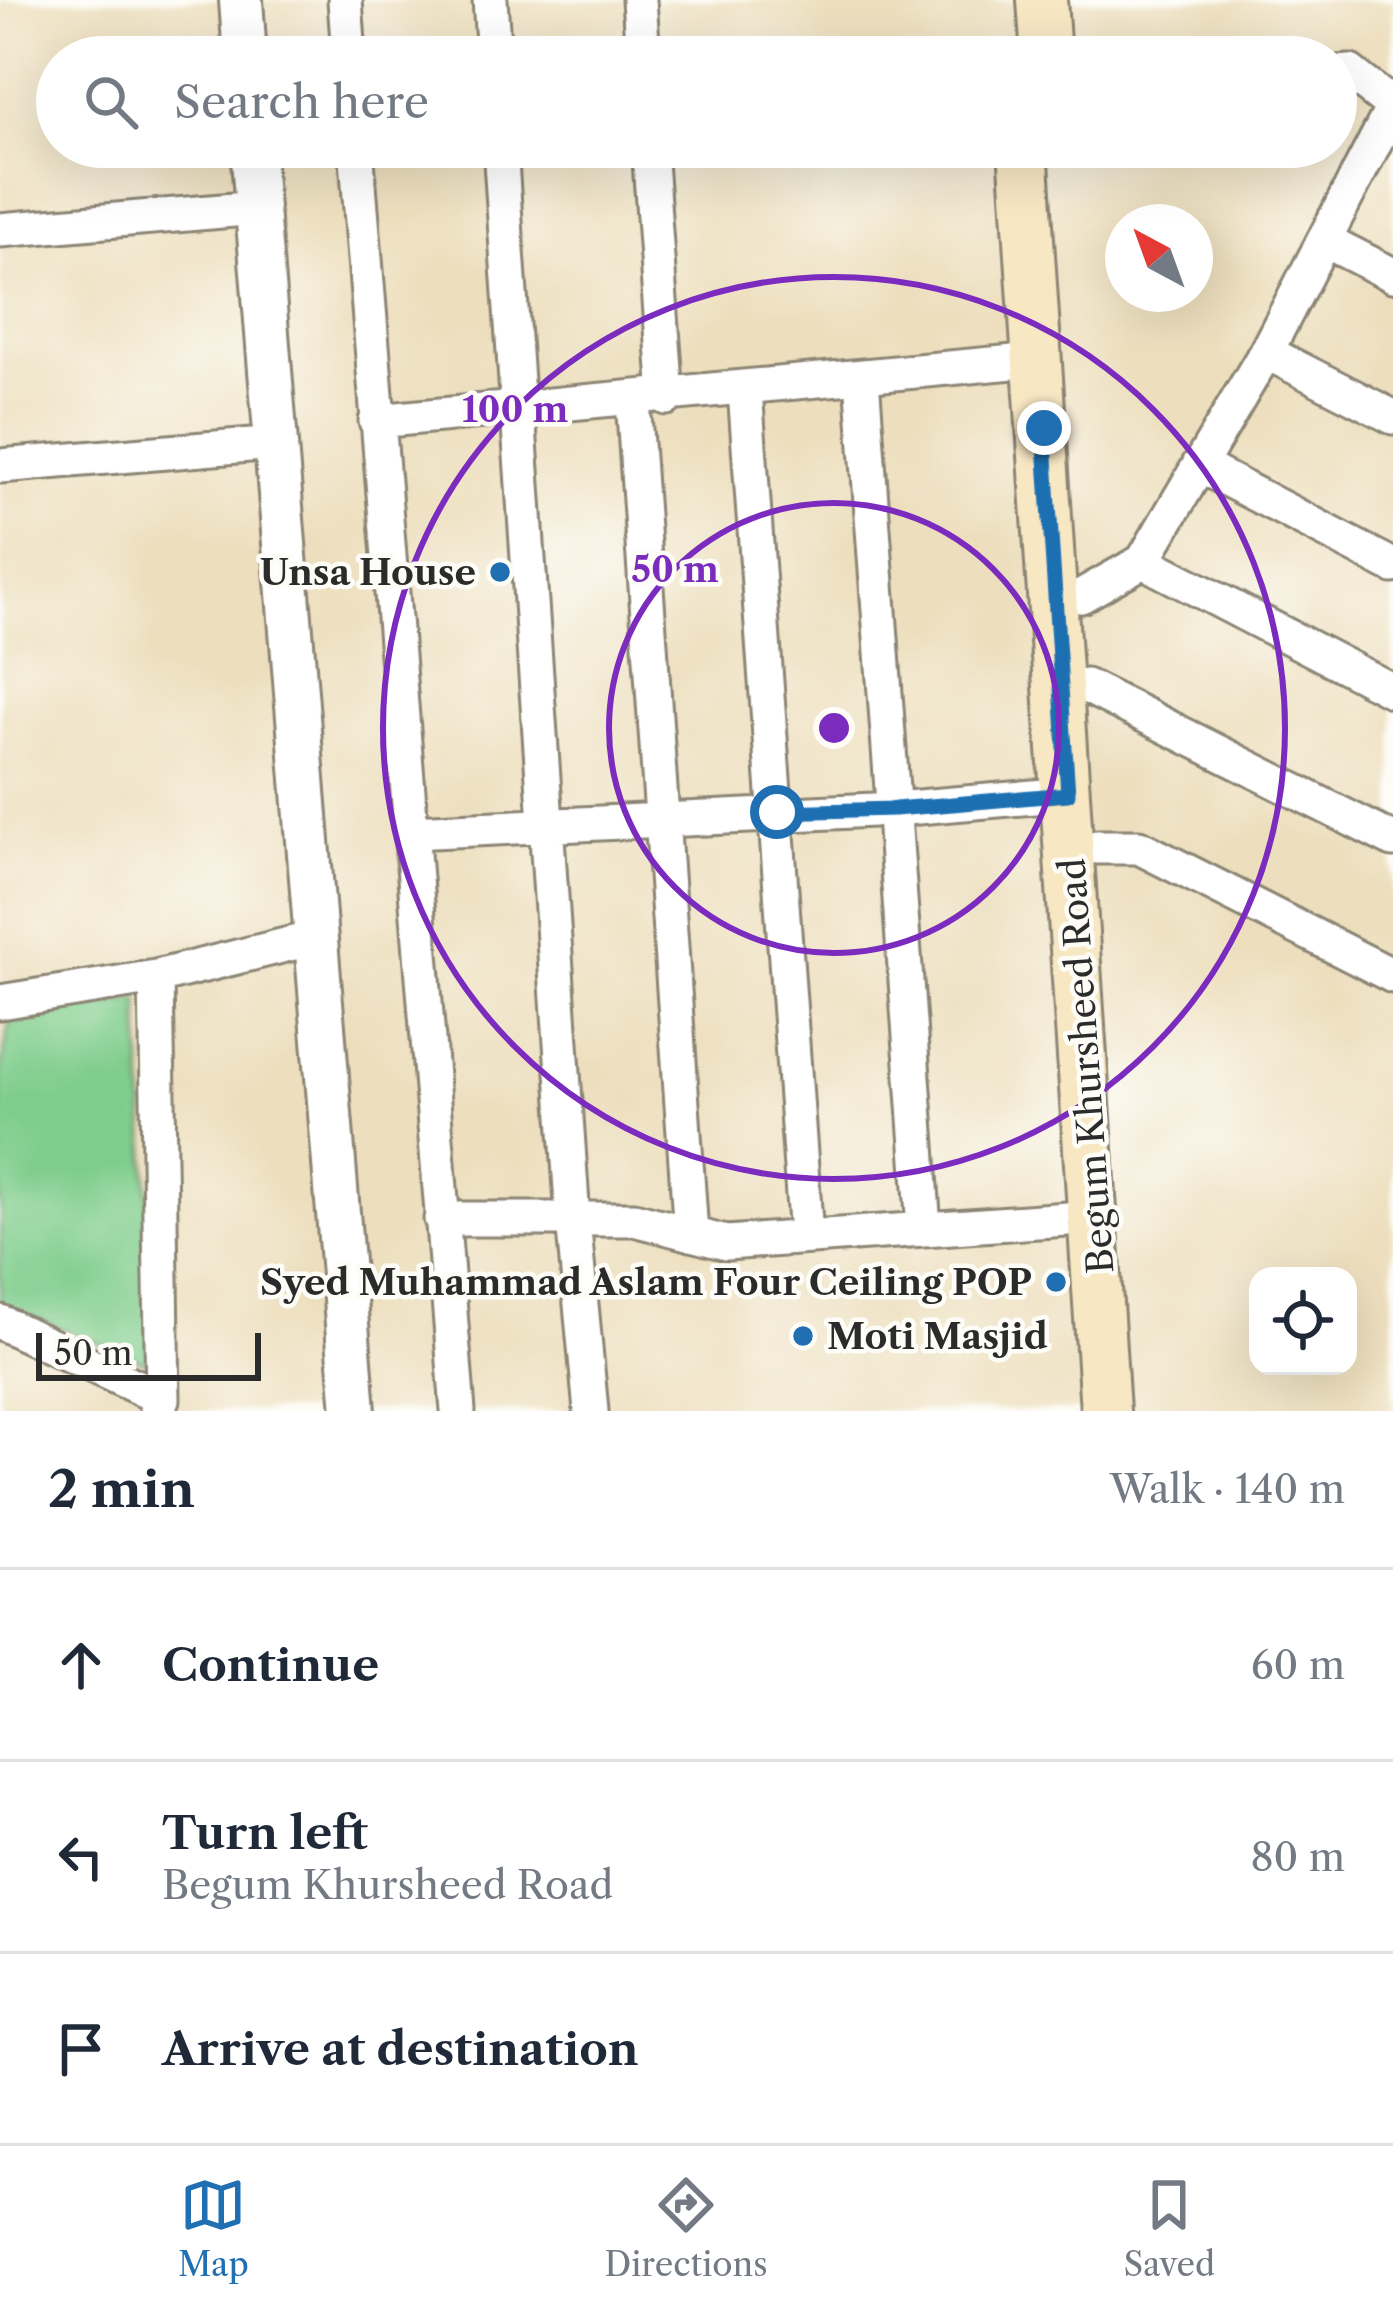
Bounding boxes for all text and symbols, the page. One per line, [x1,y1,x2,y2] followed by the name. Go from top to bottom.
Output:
[36,36,1357,168] search box
[78,69,144,135] icon: search
[174,74,429,130] text: Search here
[1105,204,1213,312] north arrow
[462,387,568,431] text: 100 m
[1017,401,1071,455] route end
[631,547,719,591] text: 50 m
[260,550,476,594] place label: Unsa House
[487,559,513,585] marker: Unsa House
[813,707,855,749] centre of rings
[750,785,804,839] route start
[1050,857,1122,1275] street label: Begum Khursheed Road
[260,1260,1032,1304] place label: Syed Muhammad Aslam Four Ceiling POP
[1249,1267,1357,1375] map controls
[1249,1267,1357,1375] button: locate
[1043,1269,1069,1295] marker: Syed Muhammad Aslam Four Ceiling POP
[827,1314,1048,1358] place label: Moti Masjid
[790,1323,816,1349] marker: Moti Masjid
[36,1327,261,1380] scale bar
[54,1333,132,1374] text: 50 m
[48,1458,195,1520] text: 2 min
[1110,1465,1345,1513] text: Walk · 140 m
[48,1632,114,1698] icon: ahead
[162,1637,379,1693] text: Continue
[1251,1641,1345,1689] text: 60 m
[162,1805,368,1861] text: Turn left
[48,1824,114,1890] icon: left
[1250,1833,1345,1881] text: 80 m
[162,1861,613,1909] text: Begum Khursheed Road
[48,2016,114,2082] icon: arrive
[162,2021,639,2077] text: Arrive at destination
[178,2172,249,2285] tab: Map
[605,2172,768,2285] tab: Directions
[1123,2172,1215,2285] tab: Saved

